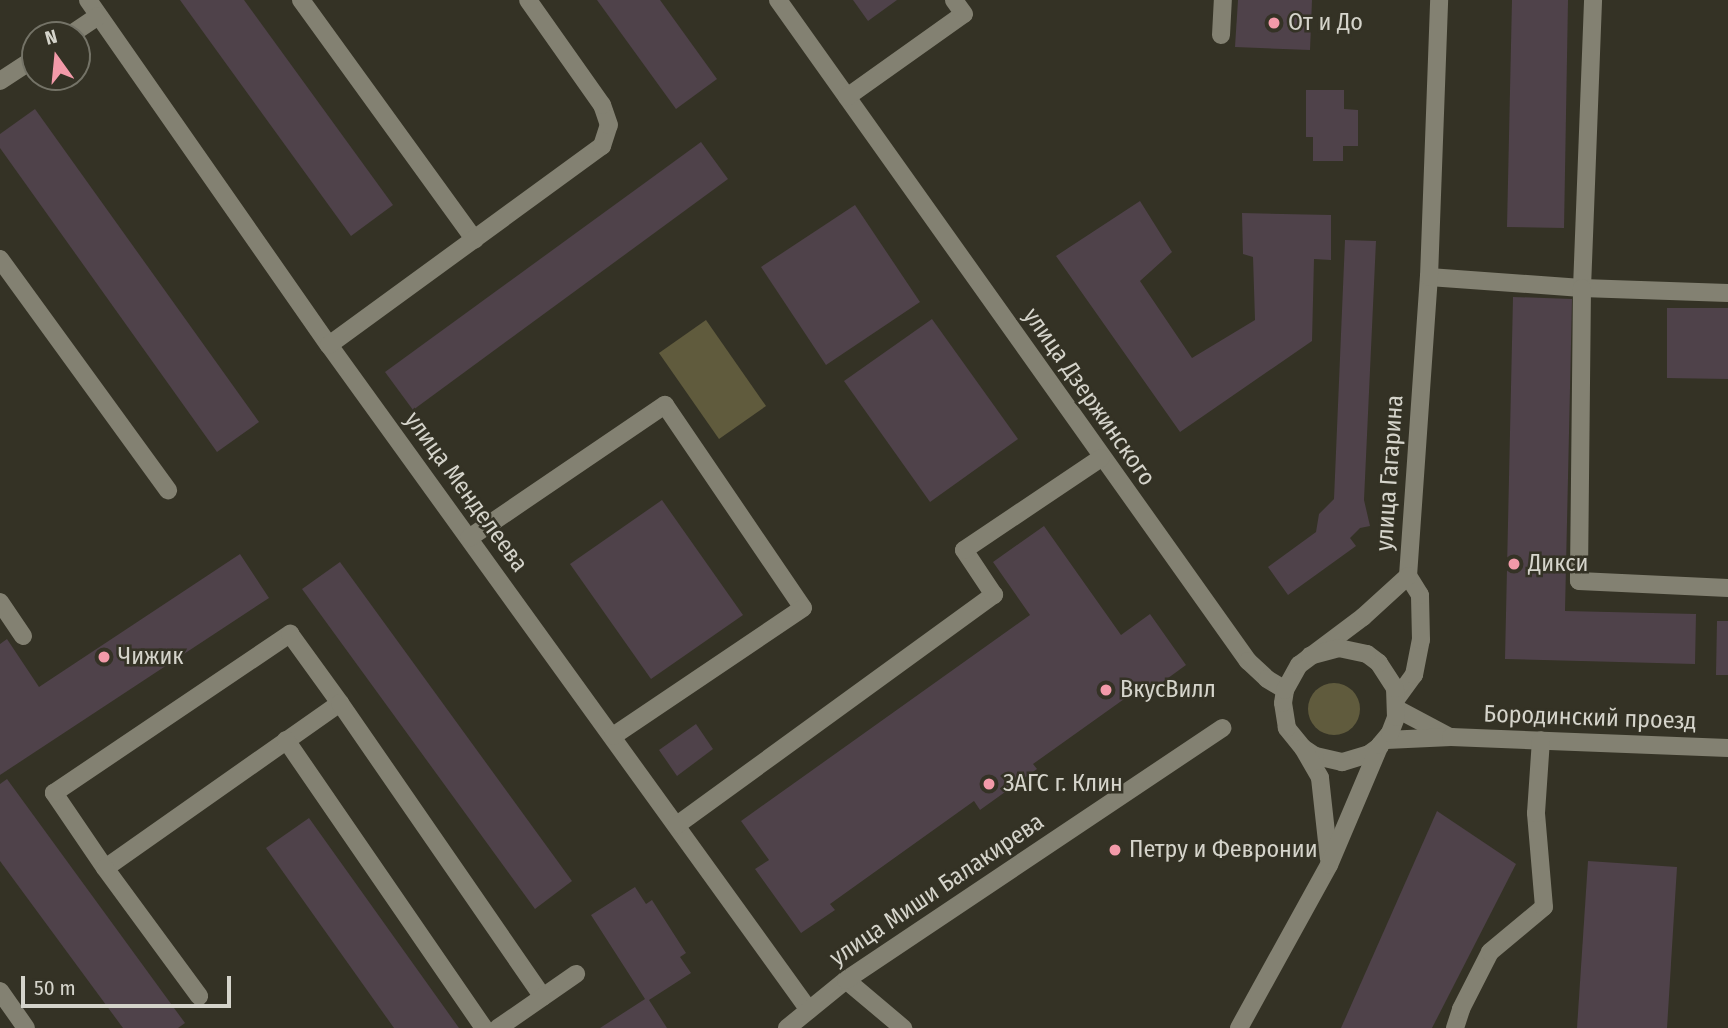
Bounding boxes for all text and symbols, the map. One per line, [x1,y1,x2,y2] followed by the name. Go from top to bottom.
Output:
[1288,9,1363,37] place label: От и До
[1266,15,1282,31] marker: От и До
[21,21,91,91] north arrow
[42,25,59,50] text: N
[1017,303,1161,491] street label: улица Дзержинского
[1370,394,1410,552] street label: улица Гагарина
[398,406,534,578] street label: улица Менделеева
[1528,550,1588,578] place label: Дикси
[1506,556,1522,572] marker: Дикси
[118,643,184,671] place label: Чижик
[96,649,112,665] marker: Чижик
[1120,676,1216,704] place label: ВкусВилл
[1098,682,1114,698] marker: ВкусВилл
[1483,700,1697,736] street label: Бородинский проезд
[1003,770,1123,798] place label: ЗАГС г. Клин
[981,776,997,792] marker: ЗАГС г. Клин
[824,808,1050,972] street label: улица Миши Балакирева
[1129,836,1318,864] place label: Петру и Февронии
[1107,842,1123,858] marker: Петру и Февронии
[24,962,234,1006] scale bar
[34,975,76,1001] text: 50 m

